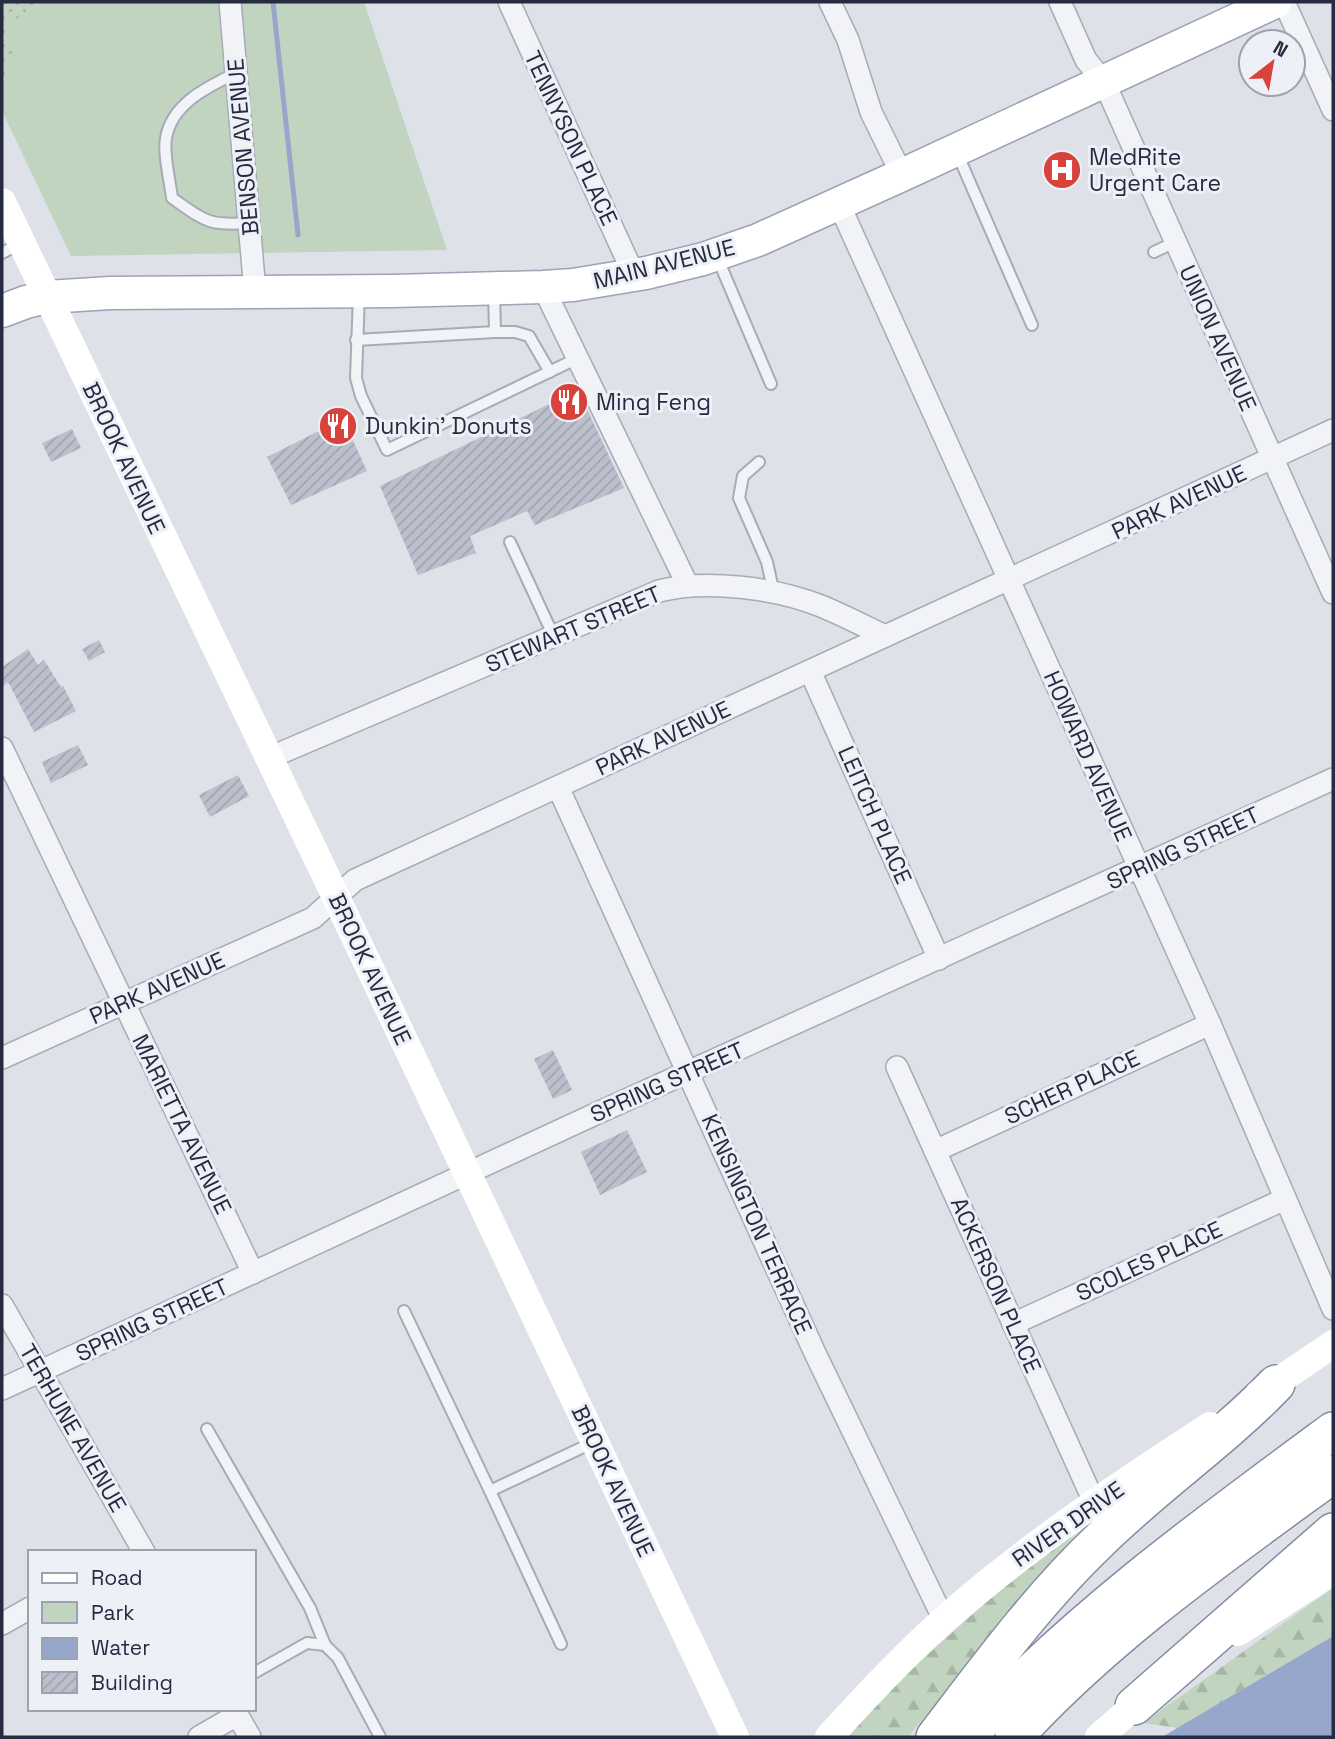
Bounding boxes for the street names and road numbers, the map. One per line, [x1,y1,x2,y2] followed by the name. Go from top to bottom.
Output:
[517,46,625,230] street label: TENNYSON PLACE
[220,57,266,237] street label: BENSON AVENUE
[590,232,738,296] street label: MAIN AVENUE
[1172,260,1264,416] street label: UNION AVENUE
[76,377,172,539] street label: BROOK AVENUE
[1107,458,1251,546] street label: PARK AVENUE
[481,578,665,680] street label: STEWART STREET
[1037,666,1139,846] street label: HOWARD AVENUE
[591,694,735,782] street label: PARK AVENUE
[831,741,919,889] street label: LEITCH PLACE
[1102,799,1264,897] street label: SPRING STREET
[322,888,418,1050] street label: BROOK AVENUE
[85,945,229,1031] street label: PARK AVENUE
[125,1029,239,1219] street label: MARIETTA AVENUE
[585,1035,749,1129] street label: SPRING STREET
[1000,1043,1144,1131] street label: SCHER PLACE
[695,1109,819,1339] street label: KENSINGTON TERRACE
[944,1192,1048,1378] street label: ACKERSON PLACE
[1071,1214,1227,1308] street label: SCOLES PLACE
[71,1271,233,1369] street label: SPRING STREET
[13,1339,133,1517] street label: TERHUNE AVENUE
[565,1400,661,1562] street label: BROOK AVENUE
[1006,1474,1130,1574] street label: RIVER DRIVE

